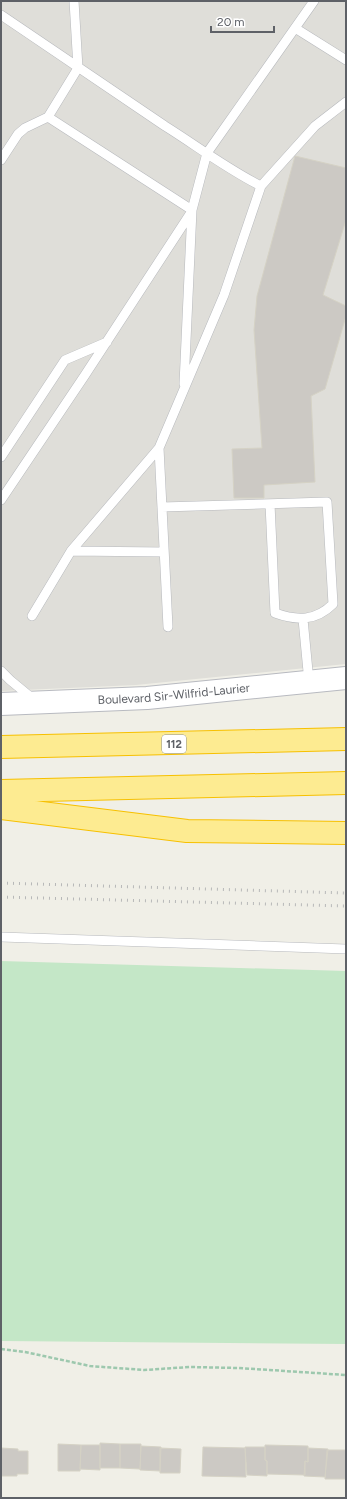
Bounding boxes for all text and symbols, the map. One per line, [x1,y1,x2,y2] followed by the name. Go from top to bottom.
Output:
[211,8,274,34] scale bar
[217,15,245,29] text: 20 m
[97,681,250,707] street label: Boulevard Sir-Wilfrid-Laurier
[162,735,186,753] road number: 112

